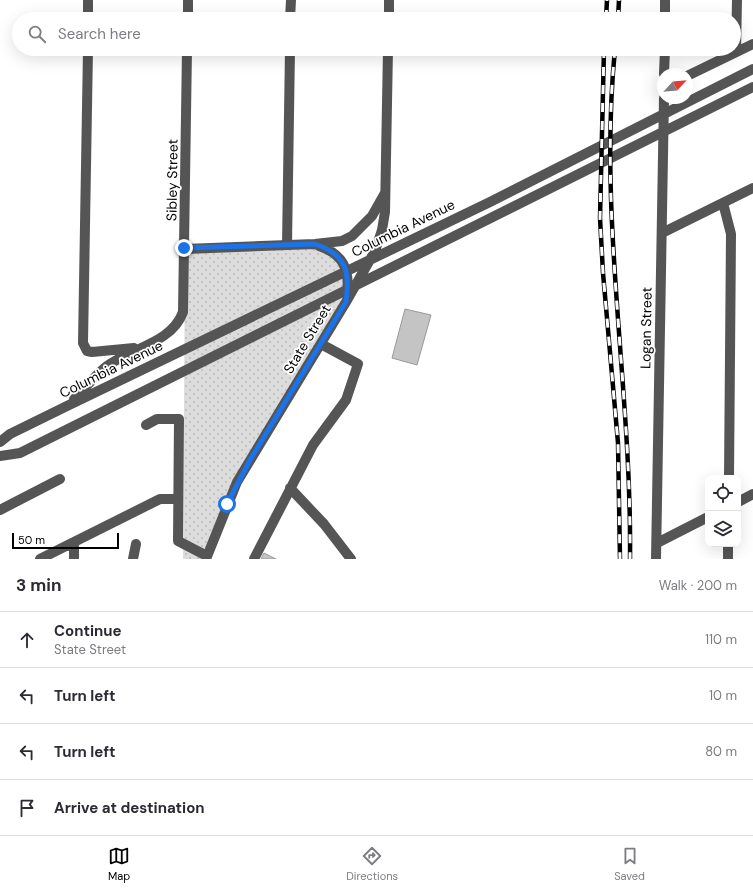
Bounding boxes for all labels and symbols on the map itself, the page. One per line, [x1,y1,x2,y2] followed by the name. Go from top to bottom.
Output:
[657,68,693,104] north arrow
[162,139,182,221] street label: Sibley Street
[348,195,458,261] street label: Columbia Avenue
[175,239,193,257] route end
[636,287,656,369] street label: Logan Street
[279,301,335,377] street label: State Street
[56,336,166,402] street label: Columbia Avenue
[218,495,236,513] route start
[12,531,119,550] scale bar

